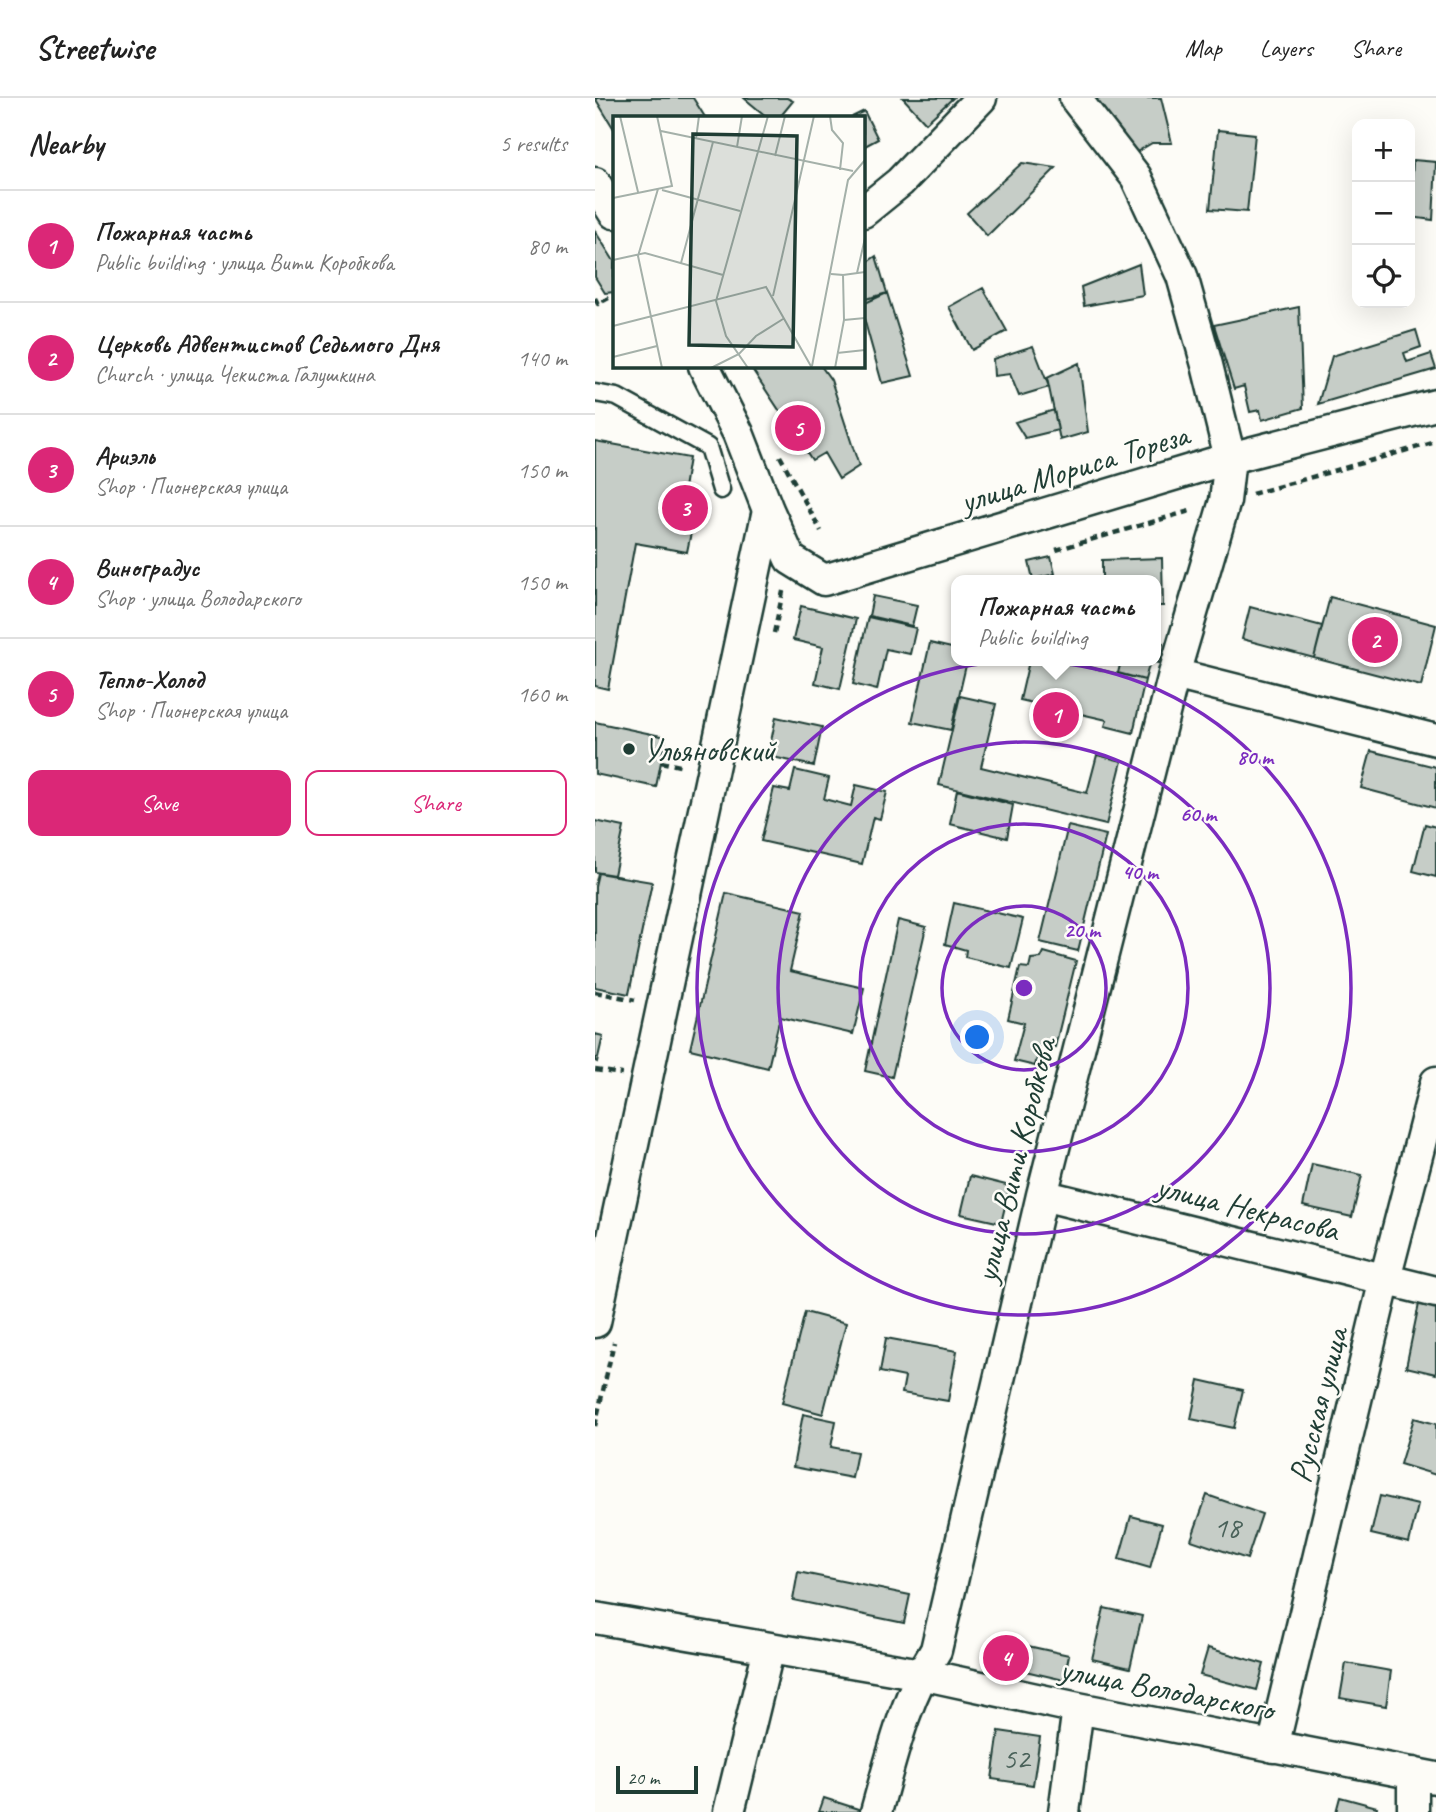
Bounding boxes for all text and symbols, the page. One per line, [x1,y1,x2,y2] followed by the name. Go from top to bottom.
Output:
[35,27,154,69] text: Streetwise
[1185,33,1222,63] text: Map
[1260,33,1313,63] text: Layers
[1351,33,1401,63] text: Share
[613,116,865,368] inset map
[1352,119,1415,308] map controls
[1352,119,1415,182] button: +
[28,125,104,163] text: Nearby
[500,129,567,158] text: 5 results
[1352,182,1415,245] button: −
[95,215,251,248] text: Пожарная часть
[46,232,56,261] text: 1
[528,232,567,261] text: 80 m
[1352,245,1415,308] button: locate
[95,248,394,277] text: Public building · улица Вити Коробкова
[95,327,439,360] text: Церковь Адвентистов Седьмого Дня
[46,344,56,373] text: 2
[518,344,567,373] text: 140 m
[95,360,374,389] text: Church · улица Чекиста Галушкина
[775,402,821,454] pin: 5
[953,413,1196,523] street label: улица Мориса Тореза
[95,439,155,472] text: Ариэль
[46,456,56,485] text: 3
[518,456,567,485] text: 150 m
[95,472,287,501] text: Shop · Пионерская улица
[662,482,708,534] pin: 3
[95,551,199,584] text: Виноградус
[46,568,56,597] text: 4
[518,568,567,597] text: 150 m
[951,575,1161,666] popup
[95,584,301,613] text: Shop · улица Володарского
[978,590,1134,623] text: Пожарная часть
[1352,614,1398,666] pin: 2
[978,623,1087,652] text: Public building
[95,663,204,696] text: Тепло-Холод
[46,680,56,709] text: 5
[518,680,567,709] text: 160 m
[1033,689,1079,741] pin: 1
[95,696,287,725] text: Shop · Пионерская улица
[643,729,778,771] place label: Ульяновский
[621,741,637,757] marker: Ульяновский
[1237,744,1275,770] text: 80 m
[28,770,291,836] button: Save
[305,770,567,836] button: Share
[1180,801,1218,827] text: 60 m
[1122,859,1160,885] text: 40 m
[1064,917,1102,943] text: 20 m
[1012,976,1036,1000] centre of rings
[960,1020,994,1054] your location
[964,1032,1066,1288] street label: улица Вити Коробкова
[1150,1165,1346,1251] street label: улица Некрасова
[1278,1321,1358,1487] street label: Русская улица
[1214,1508,1243,1546] house number: 18
[983,1632,1029,1684] pin: 4
[1054,1647,1281,1731] street label: улица Володарского
[1003,1739,1032,1777] house number: 52
[616,1763,698,1795] scale bar
[627,1766,659,1790] text: 20 m

